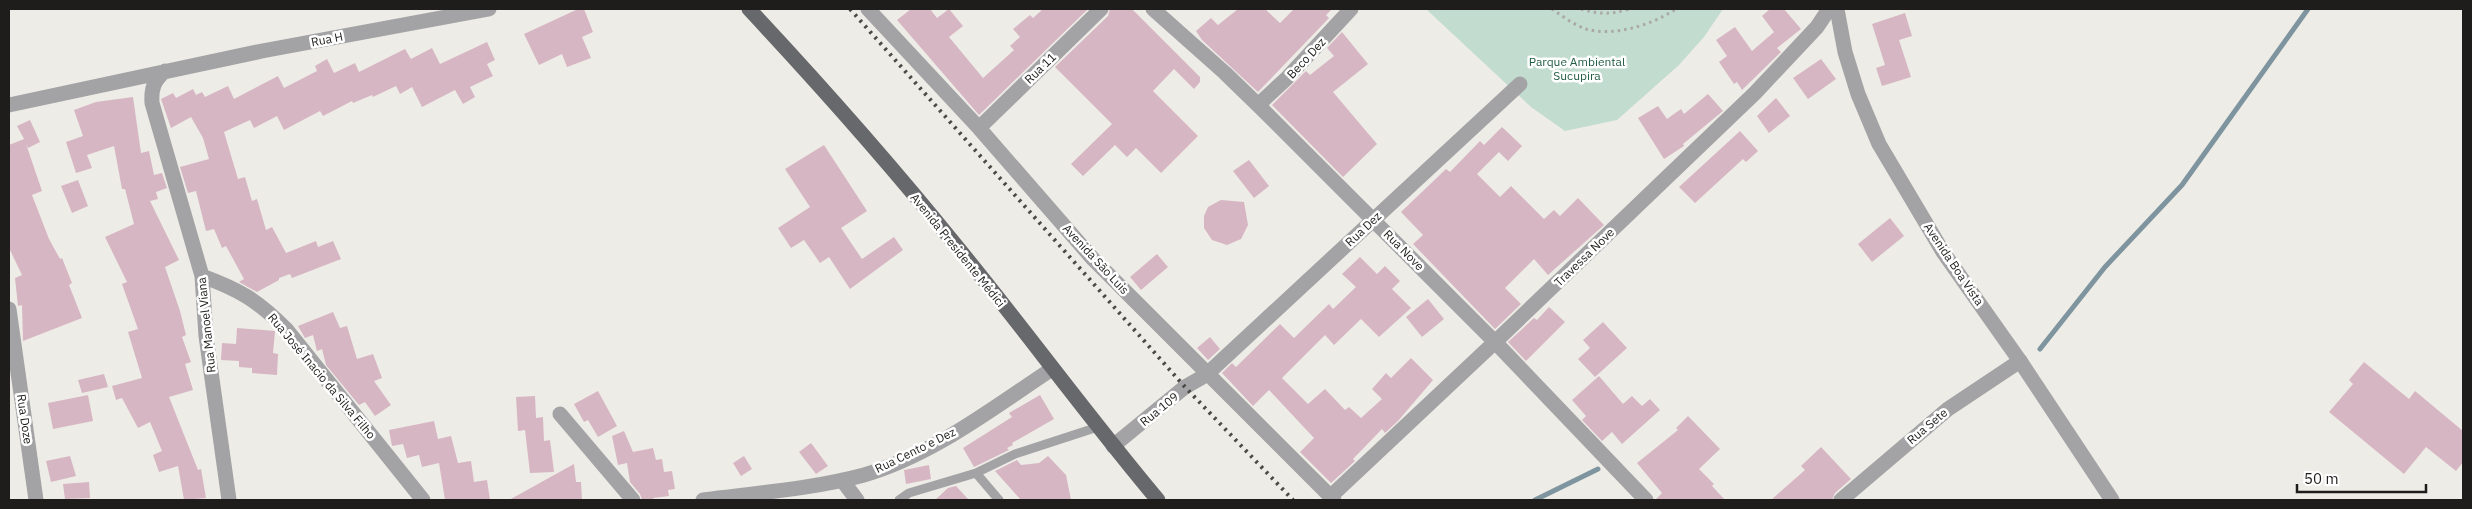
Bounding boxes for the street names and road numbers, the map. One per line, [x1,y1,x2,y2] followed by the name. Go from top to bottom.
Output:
[310,29,344,49] street label: Rua H
[1283,34,1329,81] street label: Beco Dez
[1021,49,1059,87] street label: Rua 11
[907,190,1009,310] street label: Avenida Presidente Médici
[1342,208,1384,249] street label: Rua Dez
[1921,220,1987,309] street label: Avenida Boa Vista
[1060,221,1132,297] street label: Avenida São Luis
[1551,224,1617,289] street label: Travessa Nove
[1381,227,1428,274] street label: Rua Nove
[193,276,218,374] street label: Rua Manoel Viana
[265,310,379,442] street label: Rua José Inacio da Silva Filho
[1137,389,1181,429] street label: Rua 109
[14,393,36,445] street label: Rua Doze
[1904,405,1951,447] street label: Rua Sete
[872,424,958,476] street label: Rua Cento e Dez

